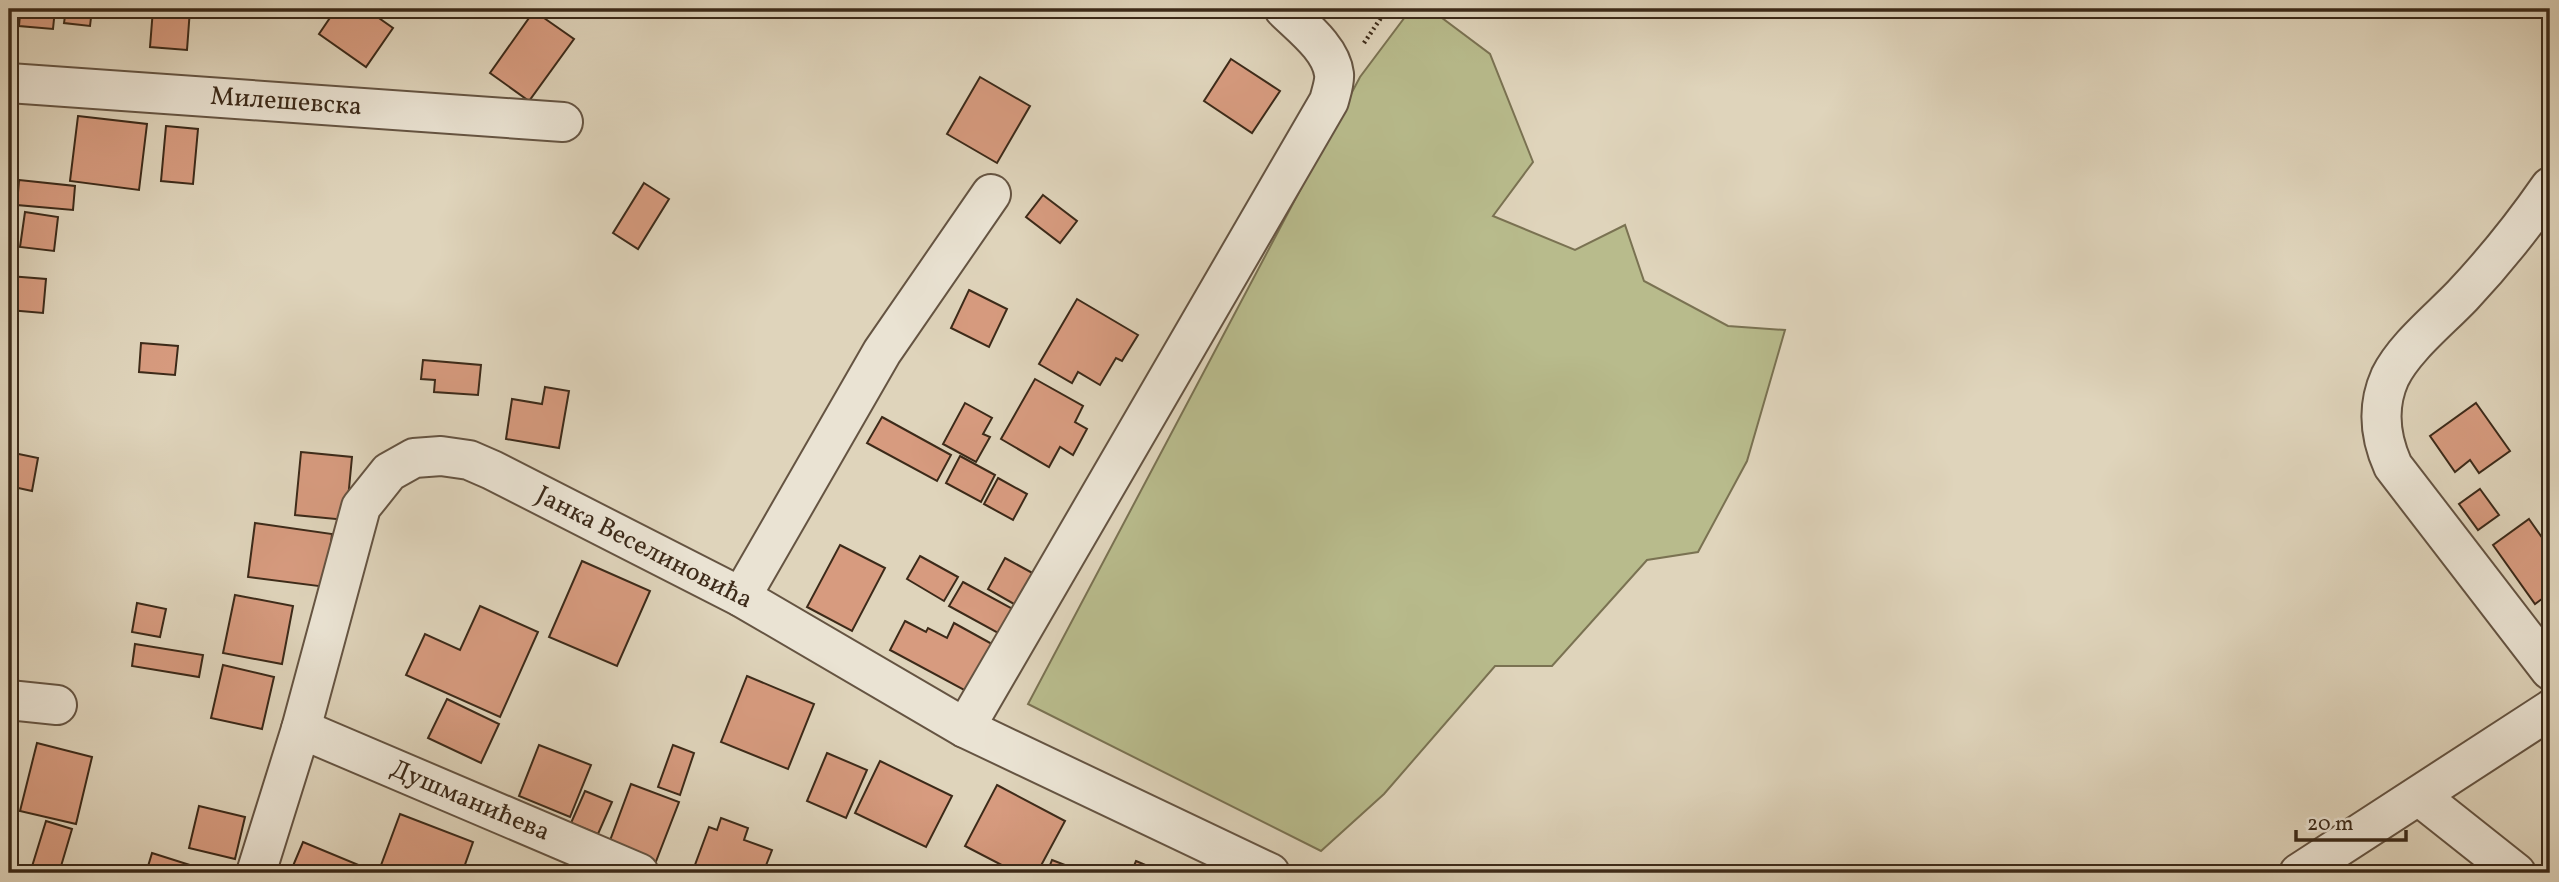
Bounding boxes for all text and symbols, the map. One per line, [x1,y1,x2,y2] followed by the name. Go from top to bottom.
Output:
[209,79,363,125] street label: Милешевска
[529,478,759,618] street label: Јанка Веселиновића
[385,751,555,851] street label: Душманићева
[2296,798,2407,842] scale bar
[2307,810,2353,839] text: 20 m

